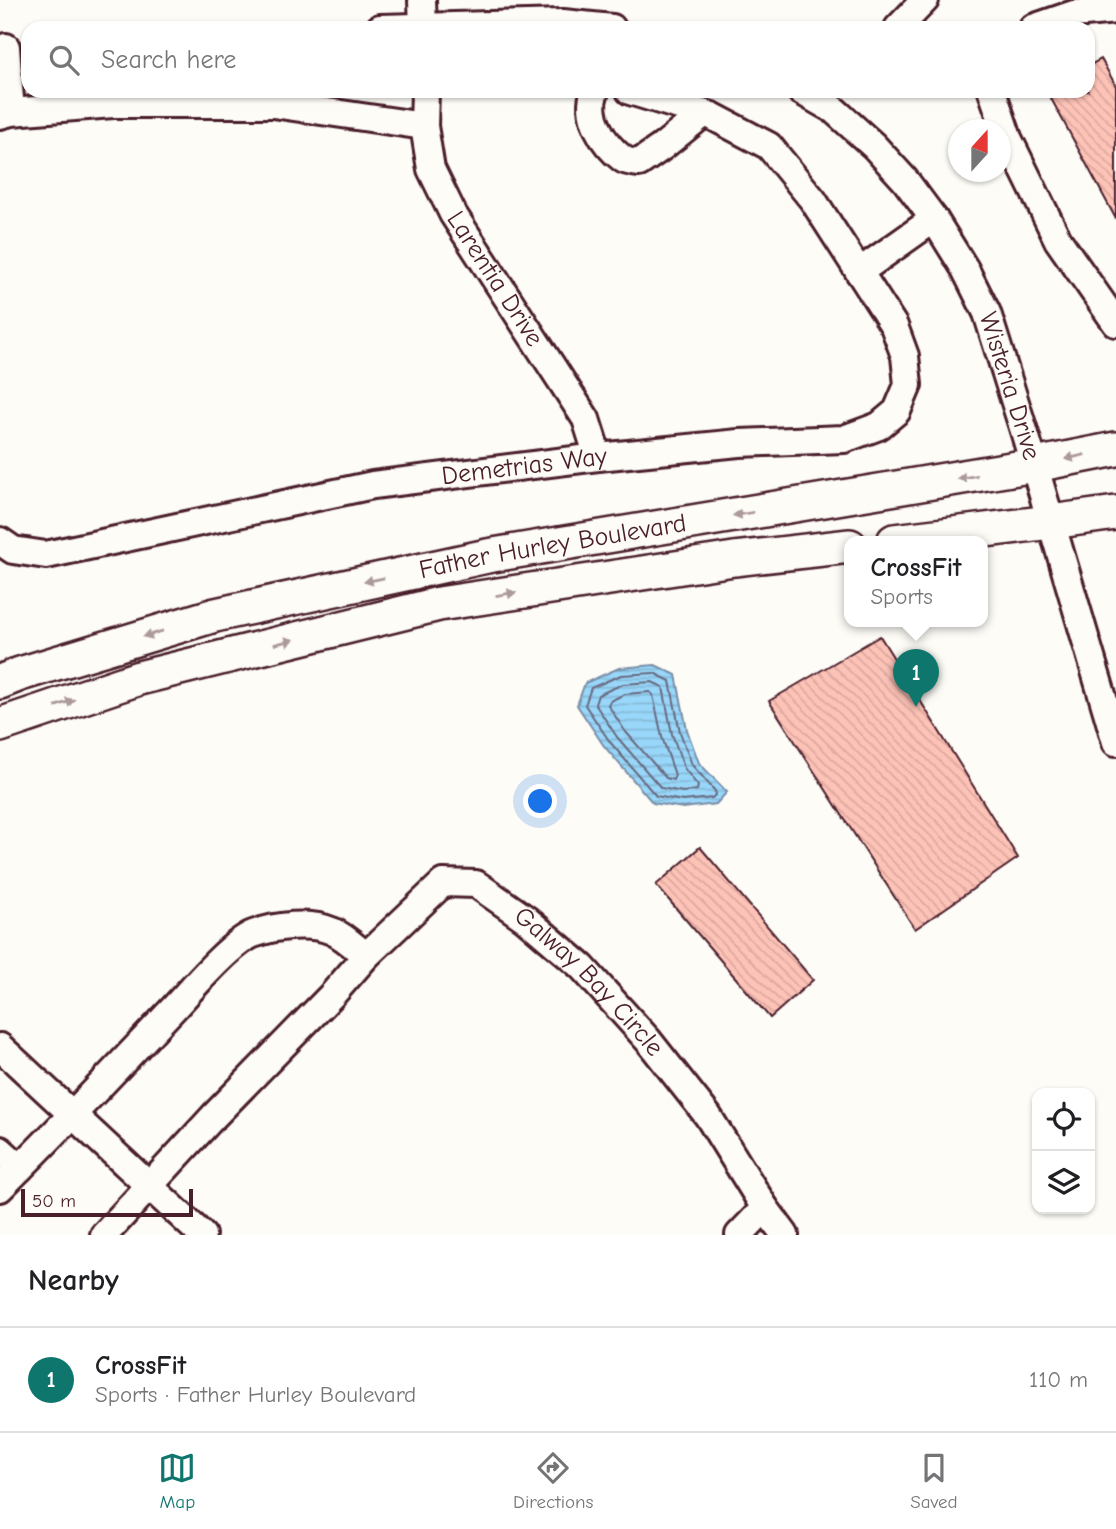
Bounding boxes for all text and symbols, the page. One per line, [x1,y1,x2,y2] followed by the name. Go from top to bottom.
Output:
[21,21,1095,98] search box
[45,41,83,79] icon: search
[101,45,236,75] text: Search here
[948,119,1011,182] north arrow
[440,206,550,352] street label: Larentia Drive
[973,308,1047,463] street label: Wisteria Drive
[440,441,609,491] street label: Demetrias Way
[1064,451,1086,462] one-way arrow
[956,472,978,483] one-way arrow
[416,508,689,585] street label: Father Hurley Boulevard
[732,509,754,520] one-way arrow
[844,536,988,627] popup
[870,553,962,583] text: CrossFit
[363,575,385,586] one-way arrow
[870,583,933,610] text: Sports
[495,588,517,599] one-way arrow
[143,629,164,639] one-way arrow
[273,636,295,647] one-way arrow
[893,649,939,707] pin: 1
[54,697,75,708] one-way arrow
[523,784,557,818] your location
[509,901,670,1062] street label: Galway Bay Circle
[1032,1088,1095,1214] map controls
[1032,1088,1095,1151] button: locate
[1032,1151,1095,1214] button: layers
[21,1186,192,1218] scale bar
[32,1190,76,1212] text: 50 m
[28,1263,119,1298] text: Nearby
[95,1351,186,1381] text: CrossFit
[46,1366,56,1393] text: 1
[1029,1366,1088,1393] text: 110 m
[95,1381,416,1408] text: Sports · Father Hurley Boulevard
[158,1449,196,1513] tab: Map
[513,1449,593,1513] tab: Directions
[910,1449,958,1513] tab: Saved

